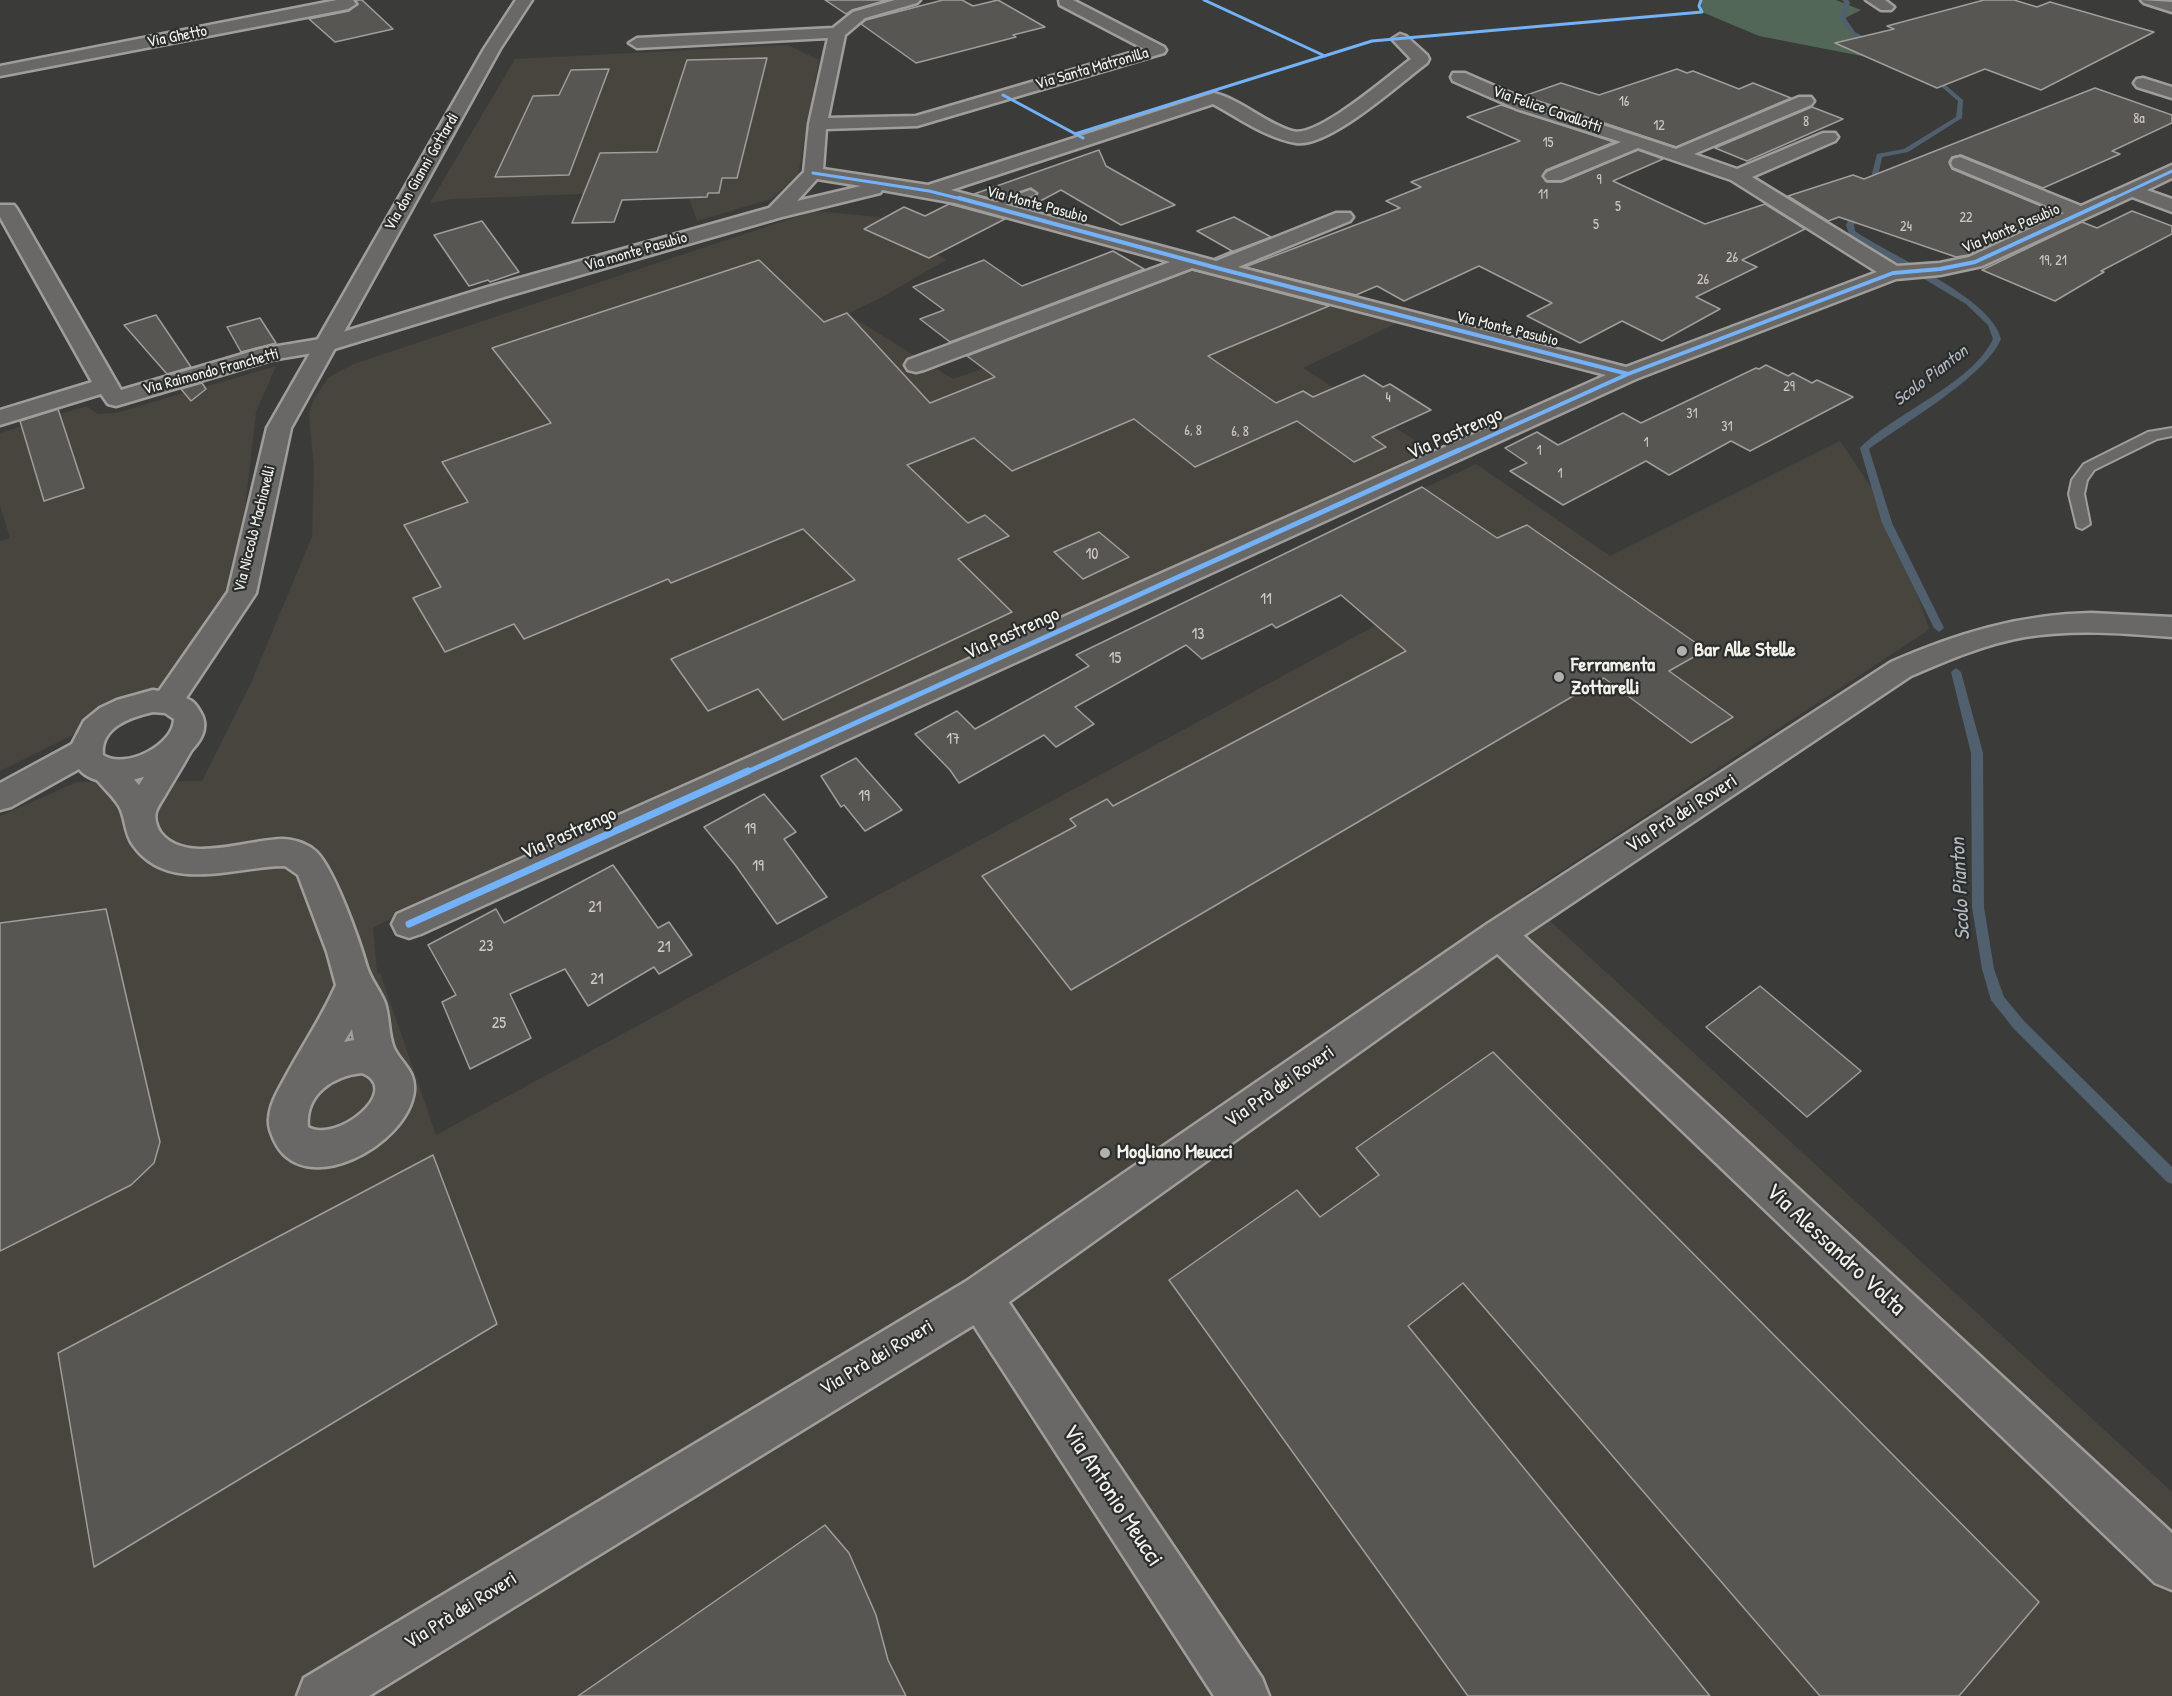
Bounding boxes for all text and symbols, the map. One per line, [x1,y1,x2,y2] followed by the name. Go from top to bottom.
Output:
[145,22,209,52] street label: Via Ghetto
[1033,44,1151,94] street label: Via Santa Matronilla
[1490,82,1604,138] street label: Via Felice Cavallotti
[1619,94,1629,110] house number: 16
[380,110,464,234] street label: Via don Gianni Gottardi
[2133,111,2145,127] house number: 8a
[1803,114,1809,130] house number: 8
[1653,118,1665,134] house number: 12
[1542,135,1554,151] house number: 15
[1596,172,1602,188] house number: 9
[984,182,1090,228] street label: Via Monte Pasubio
[1538,187,1548,203] house number: 11
[1615,199,1621,215] house number: 5
[1959,200,2063,258] street label: Via Monte Pasubio
[1959,210,1973,226] house number: 22
[1593,217,1599,233] house number: 5
[1900,219,1912,235] house number: 24
[583,228,689,276] street label: Via monte Pasubio
[1726,250,1738,266] house number: 26
[2039,253,2067,269] house number: 19, 21
[1697,272,1709,288] house number: 26
[1454,307,1560,351] street label: Via Monte Pasubio
[1889,341,1973,411] water label: Scolo Pianton
[141,345,281,399] street label: Via Raimondo Franchetti
[1783,379,1795,395] house number: 29
[1385,390,1391,406] house number: 4
[1404,402,1506,466] street label: Via Pastrengo
[1686,406,1698,422] house number: 31
[1721,419,1733,435] house number: 31
[1184,423,1202,439] house number: 6, 8
[1231,424,1249,440] house number: 6, 8
[1643,435,1649,451] house number: 1
[1536,443,1542,459] house number: 1
[230,464,280,594] street label: Via Niccolò Machiavelli
[1557,466,1563,482] house number: 1
[1086,545,1098,565] house number: 10
[1260,590,1272,610] house number: 11
[961,602,1063,666] street label: Via Pastrengo
[1192,625,1204,645] house number: 13
[1694,639,1796,663] place label: Bar Alle Stelle
[1675,644,1689,658] marker: Bar Alle Stelle
[1109,649,1121,669] house number: 15
[1571,654,1655,701] place label: Ferramenta Zottarelli
[1552,670,1566,684] marker: Ferramenta Zottarelli
[946,730,960,750] house number: 17
[1622,769,1742,859] street label: Via Prà dei Roveri
[858,787,870,807] house number: 19
[518,802,620,866] street label: Via Pastrengo
[744,820,756,840] house number: 19
[1946,837,1976,941] water label: Scolo Pianton
[752,857,764,877] house number: 19
[588,898,602,918] house number: 21
[479,937,493,957] house number: 23
[657,938,671,958] house number: 21
[590,970,604,990] house number: 21
[492,1014,506,1034] house number: 25
[1221,1040,1339,1134] street label: Via Prà dei Roveri
[1117,1141,1233,1165] place label: Mogliano Meucci
[1098,1146,1112,1160] marker: Mogliano Meucci
[1759,1178,1911,1322] street label: Via Alessandro Volta
[816,1315,938,1401] street label: Via Prà dei Roveri
[1056,1420,1168,1572] street label: Via Antonio Meucci
[400,1567,522,1655] street label: Via Prà dei Roveri

